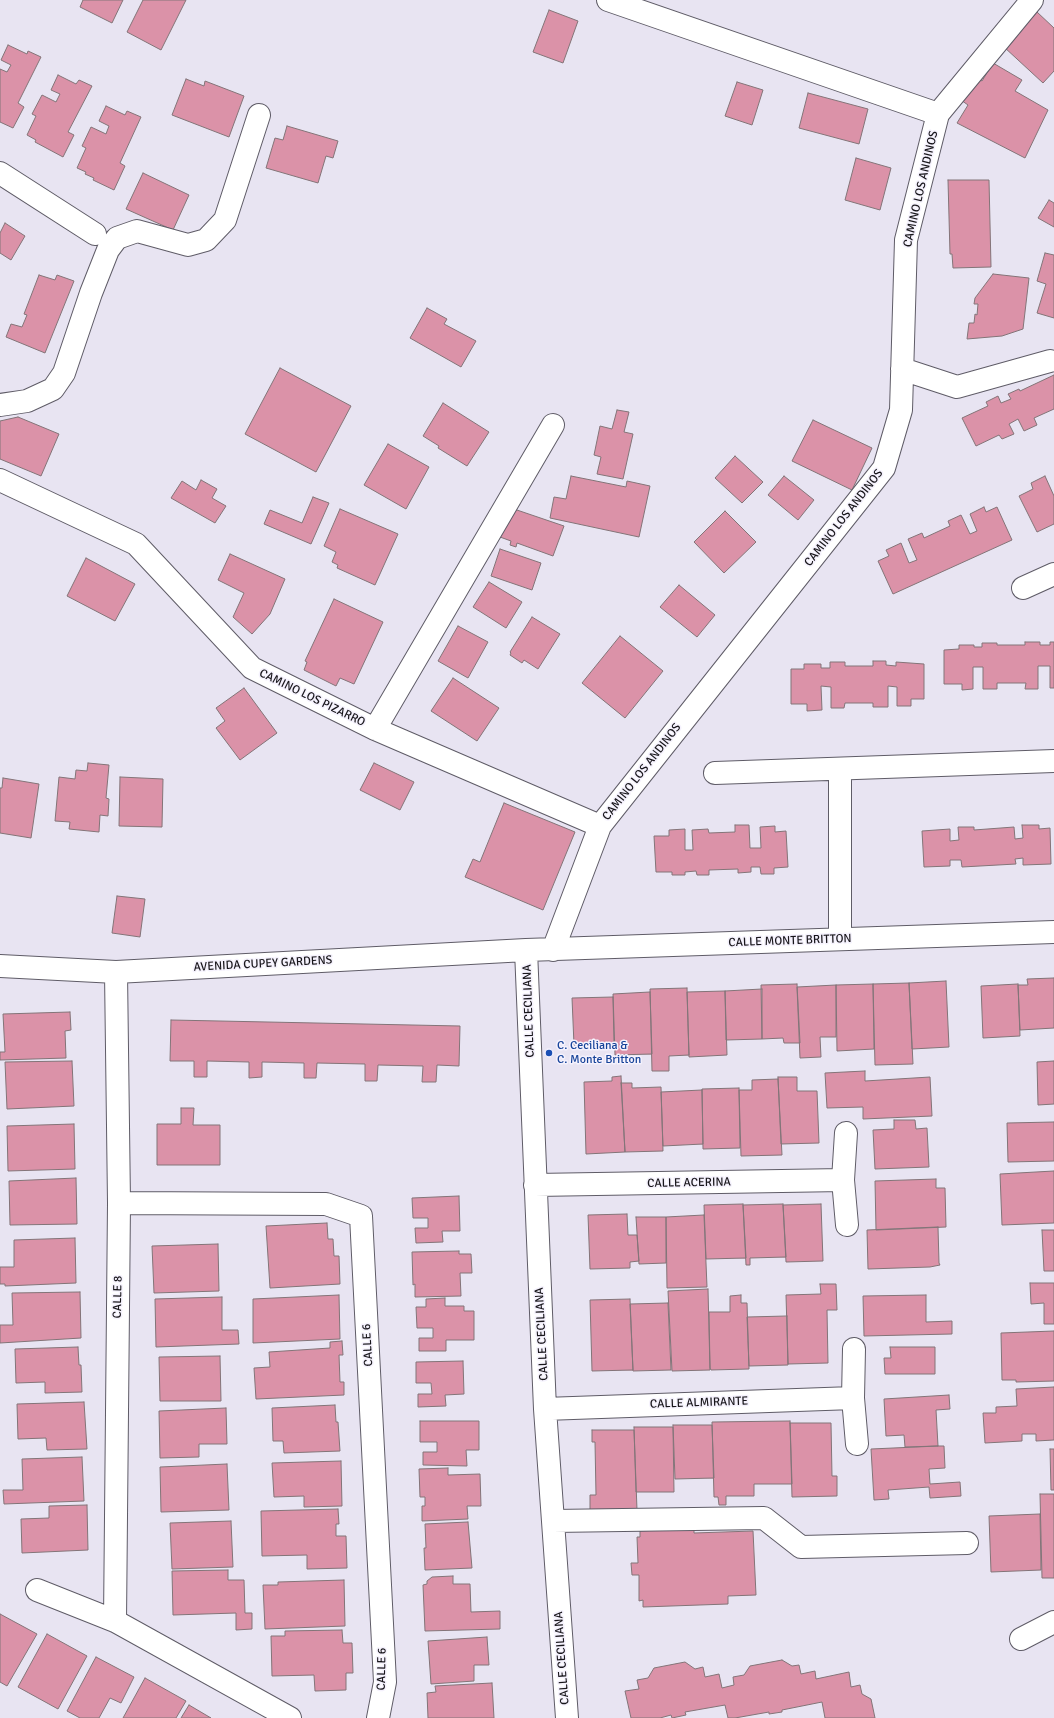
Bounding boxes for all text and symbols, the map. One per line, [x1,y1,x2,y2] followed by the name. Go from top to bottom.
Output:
[901,129,941,249] street label: CAMINO LOS ANDINOS
[802,467,886,569] street label: CAMINO LOS ANDINOS
[257,666,367,730] street label: CAMINO LOS PIZARRO
[600,721,684,823] street label: CAMINO LOS ANDINOS
[728,932,852,950] street label: CALLE MONTE BRITTON
[193,953,333,975] street label: AVENIDA CUPEY GARDENS
[520,964,538,1058] street label: CALLE CECILIANA
[557,1039,641,1067] place label: C. Ceciliana & C. Monte Britton
[544,1048,554,1058] marker: C. Ceciliana & C. Monte Britton
[647,1175,731,1191] street label: CALLE ACERINA
[110,1275,126,1319] street label: CALLE 8
[532,1287,552,1381] street label: CALLE CECILIANA
[360,1323,376,1367] street label: CALLE 6
[650,1394,748,1412] street label: CALLE ALMIRANTE
[552,1611,572,1705] street label: CALLE CECILIANA
[374,1647,390,1691] street label: CALLE 6

